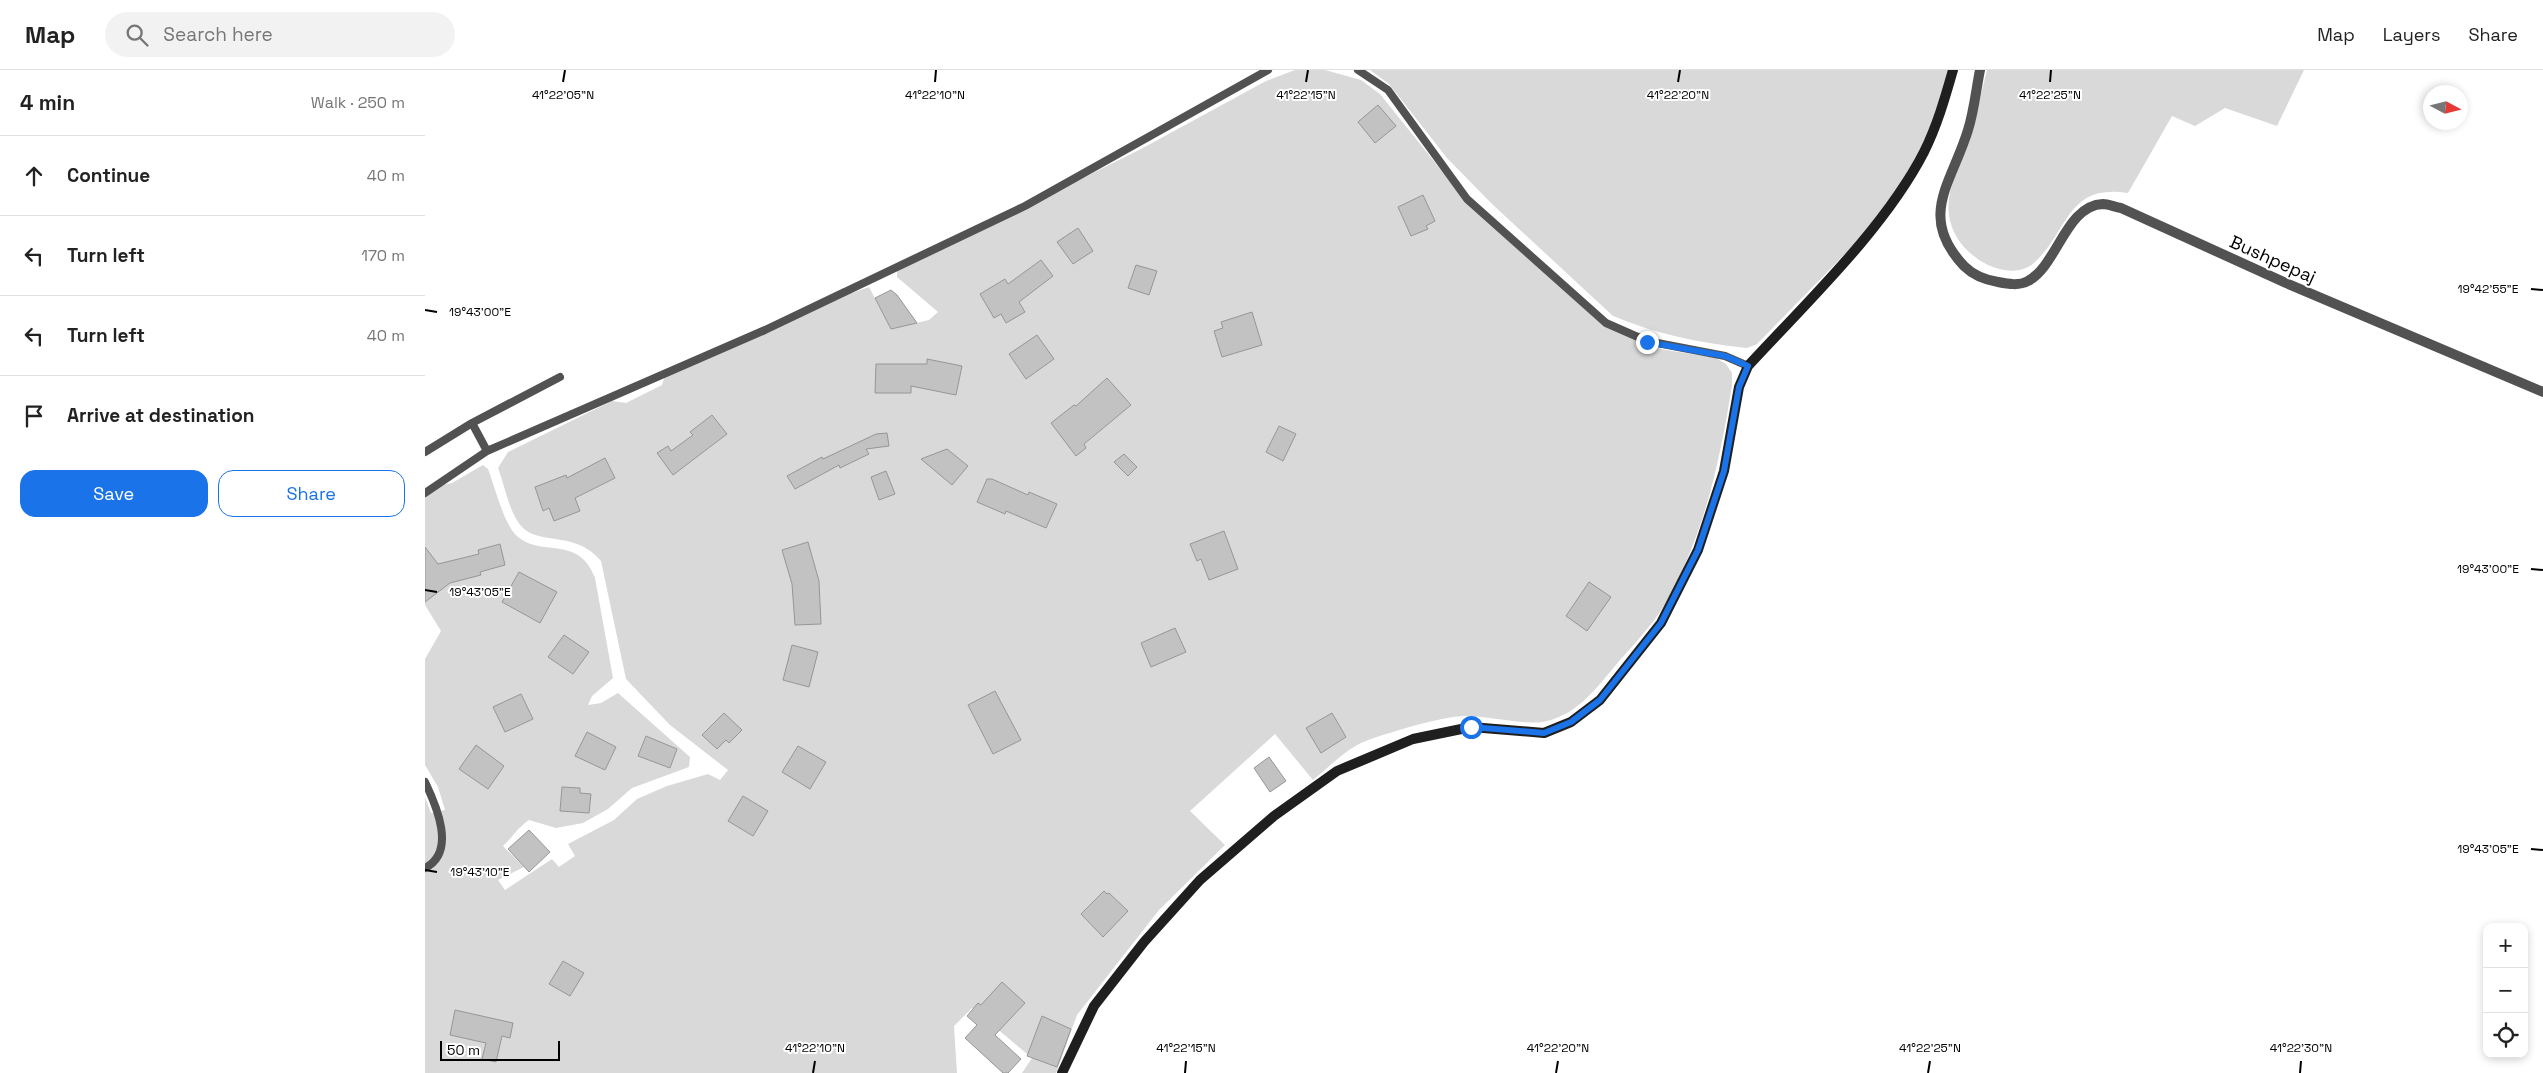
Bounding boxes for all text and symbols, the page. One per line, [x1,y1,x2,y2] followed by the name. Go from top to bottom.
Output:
[105,12,455,57] search box
[25,19,75,50] text: Map
[123,21,151,49] icon: search
[163,22,273,47] text: Search here
[2317,23,2355,46] text: Map
[2383,23,2440,46] text: Layers
[2468,23,2518,46] text: Share
[2423,85,2468,130] north arrow
[532,87,594,103] text: 41°22'05"N
[905,87,965,103] text: 41°22'10"N
[1276,87,1336,103] text: 41°22'15"N
[1647,87,1709,103] text: 41°22'20"N
[2019,87,2081,103] text: 41°22'25"N
[20,89,75,116] text: 4 min
[311,92,405,113] text: Walk · 250 m
[20,162,48,190] icon: ahead
[67,163,150,188] text: Continue
[367,165,405,186] text: 40 m
[2226,230,2320,288] street label: Bushpepaj
[20,242,48,270] icon: left
[67,243,145,268] text: Turn left
[361,245,405,266] text: 170 m
[2458,281,2519,297] text: 19°42'55"E
[449,304,511,320] text: 19°43'00"E
[20,322,48,350] icon: left
[67,323,145,348] text: Turn left
[367,325,405,346] text: 40 m
[1636,331,1659,354] route end
[20,402,48,430] icon: arrive
[67,403,255,428] text: Arrive at destination
[20,470,208,517] button: Save
[218,470,405,517] button: Share
[2457,561,2519,577] text: 19°43'00"E
[449,584,511,600] text: 19°43'05"E
[1460,716,1483,739] route start
[2457,841,2519,857] text: 19°43'05"E
[450,864,510,880] text: 19°43'10"E
[2483,923,2528,1058] map controls
[2483,923,2528,968] button: +
[2483,968,2528,1013] button: −
[2483,1013,2528,1058] button: locate
[440,1038,560,1061] scale bar
[785,1040,845,1056] text: 41°22'10"N
[1156,1040,1216,1056] text: 41°22'15"N
[1527,1040,1589,1056] text: 41°22'20"N
[1899,1040,1961,1056] text: 41°22'25"N
[2270,1040,2332,1056] text: 41°22'30"N
[447,1041,480,1059] text: 50 m

